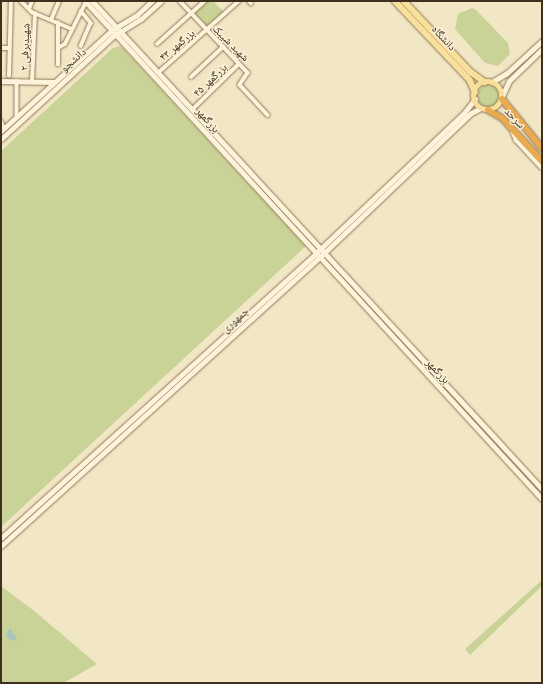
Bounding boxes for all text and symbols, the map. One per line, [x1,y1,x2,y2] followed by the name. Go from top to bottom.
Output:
[210,22,252,64] street label: شهید شیبک
[18,23,32,71] street label: شهیدبرفی ۲
[429,23,459,53] street label: دانشگاه
[157,26,197,64] street label: بزرگمهر ۴۳
[57,45,89,75] street label: دانشجو
[190,61,230,99] street label: بزرگمهر ۴۵
[193,105,223,135] street label: بزرگمهر
[502,105,528,131] street label: سرحد
[219,304,251,336] street label: جمهوری
[423,356,453,386] street label: بزرگمهر

